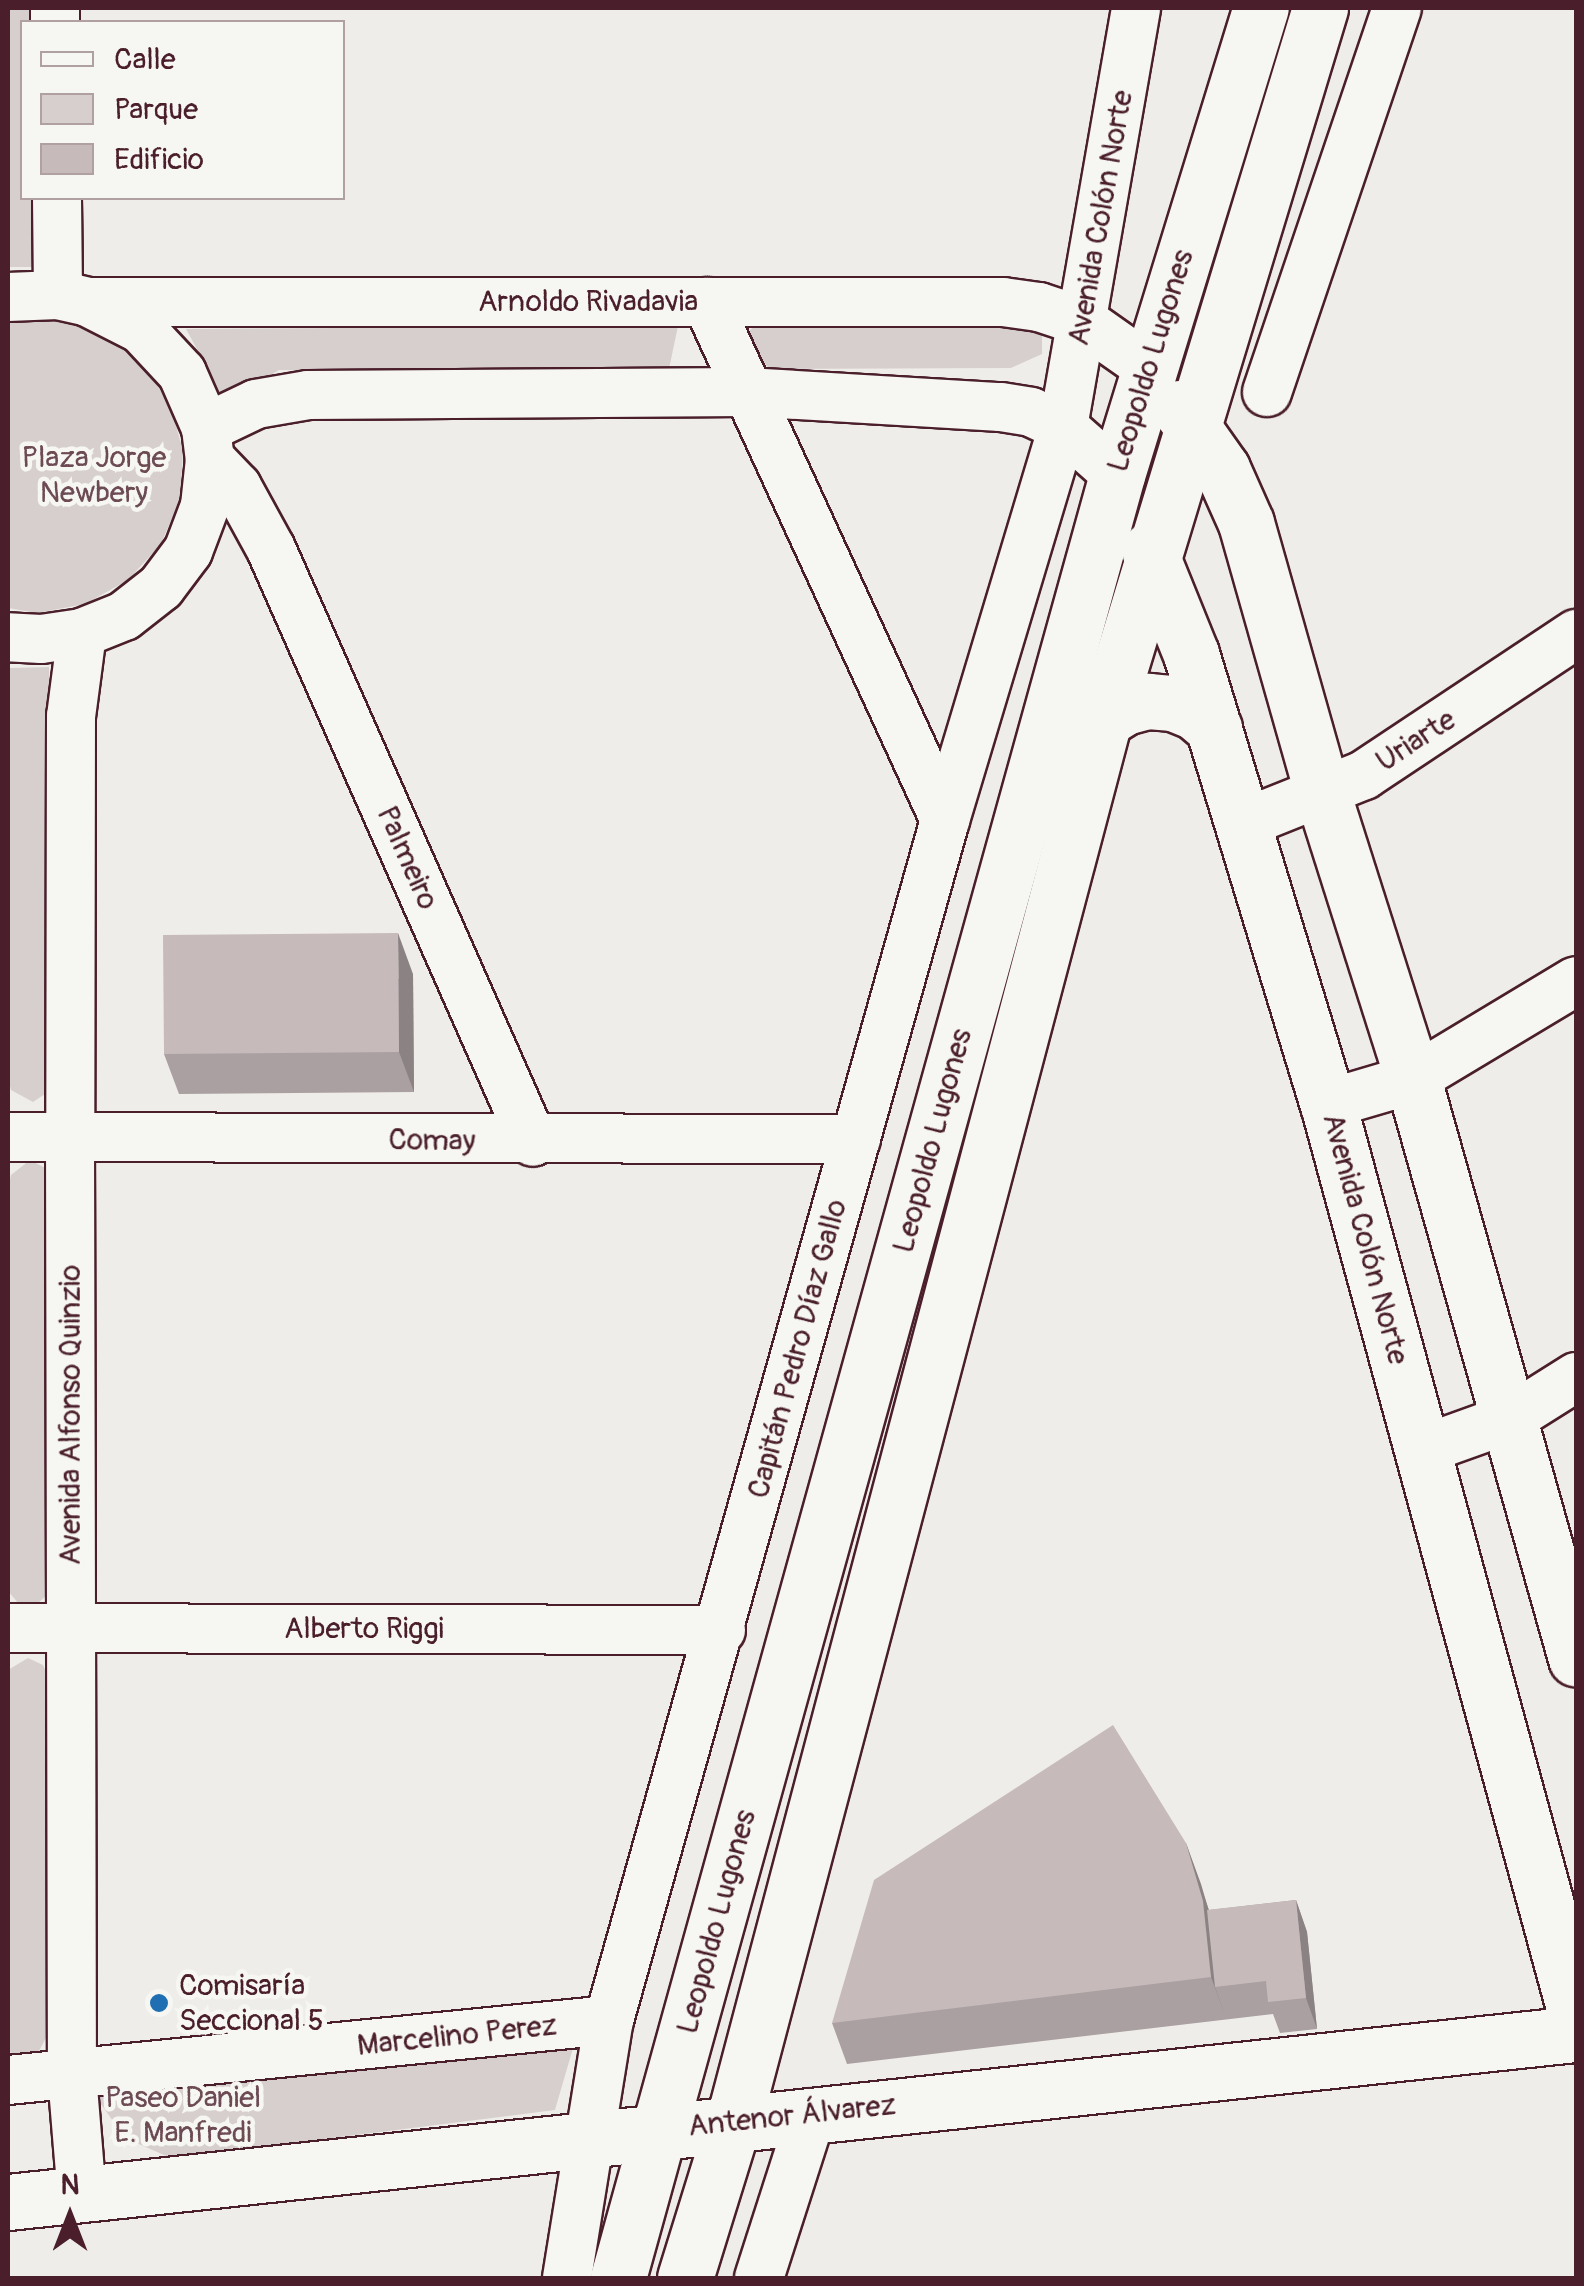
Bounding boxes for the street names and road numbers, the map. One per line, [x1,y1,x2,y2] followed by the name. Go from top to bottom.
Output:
[1061,88,1141,348] street label: Avenida Colón Norte
[1100,246,1202,476] street label: Leopoldo Lugones
[478,284,698,320] street label: Arnoldo Rivadavia
[1370,702,1462,780] street label: Uriarte
[368,801,446,915] street label: Palmeiro
[886,1025,980,1257] street label: Leopoldo Lugones
[1314,1110,1416,1368] street label: Avenida Colón Norte
[388,1122,476,1160] street label: Comay
[741,1196,855,1502] street label: Capitán Pedro Díaz Gallo
[53,1265,89,1565] street label: Avenida Alfonso Quinzio
[284,1611,444,1647] street label: Alberto Riggi
[670,1806,764,2038] street label: Leopoldo Lugones
[355,2008,559,2064] street label: Marcelino Perez
[686,2087,898,2145] street label: Antenor Álvarez

